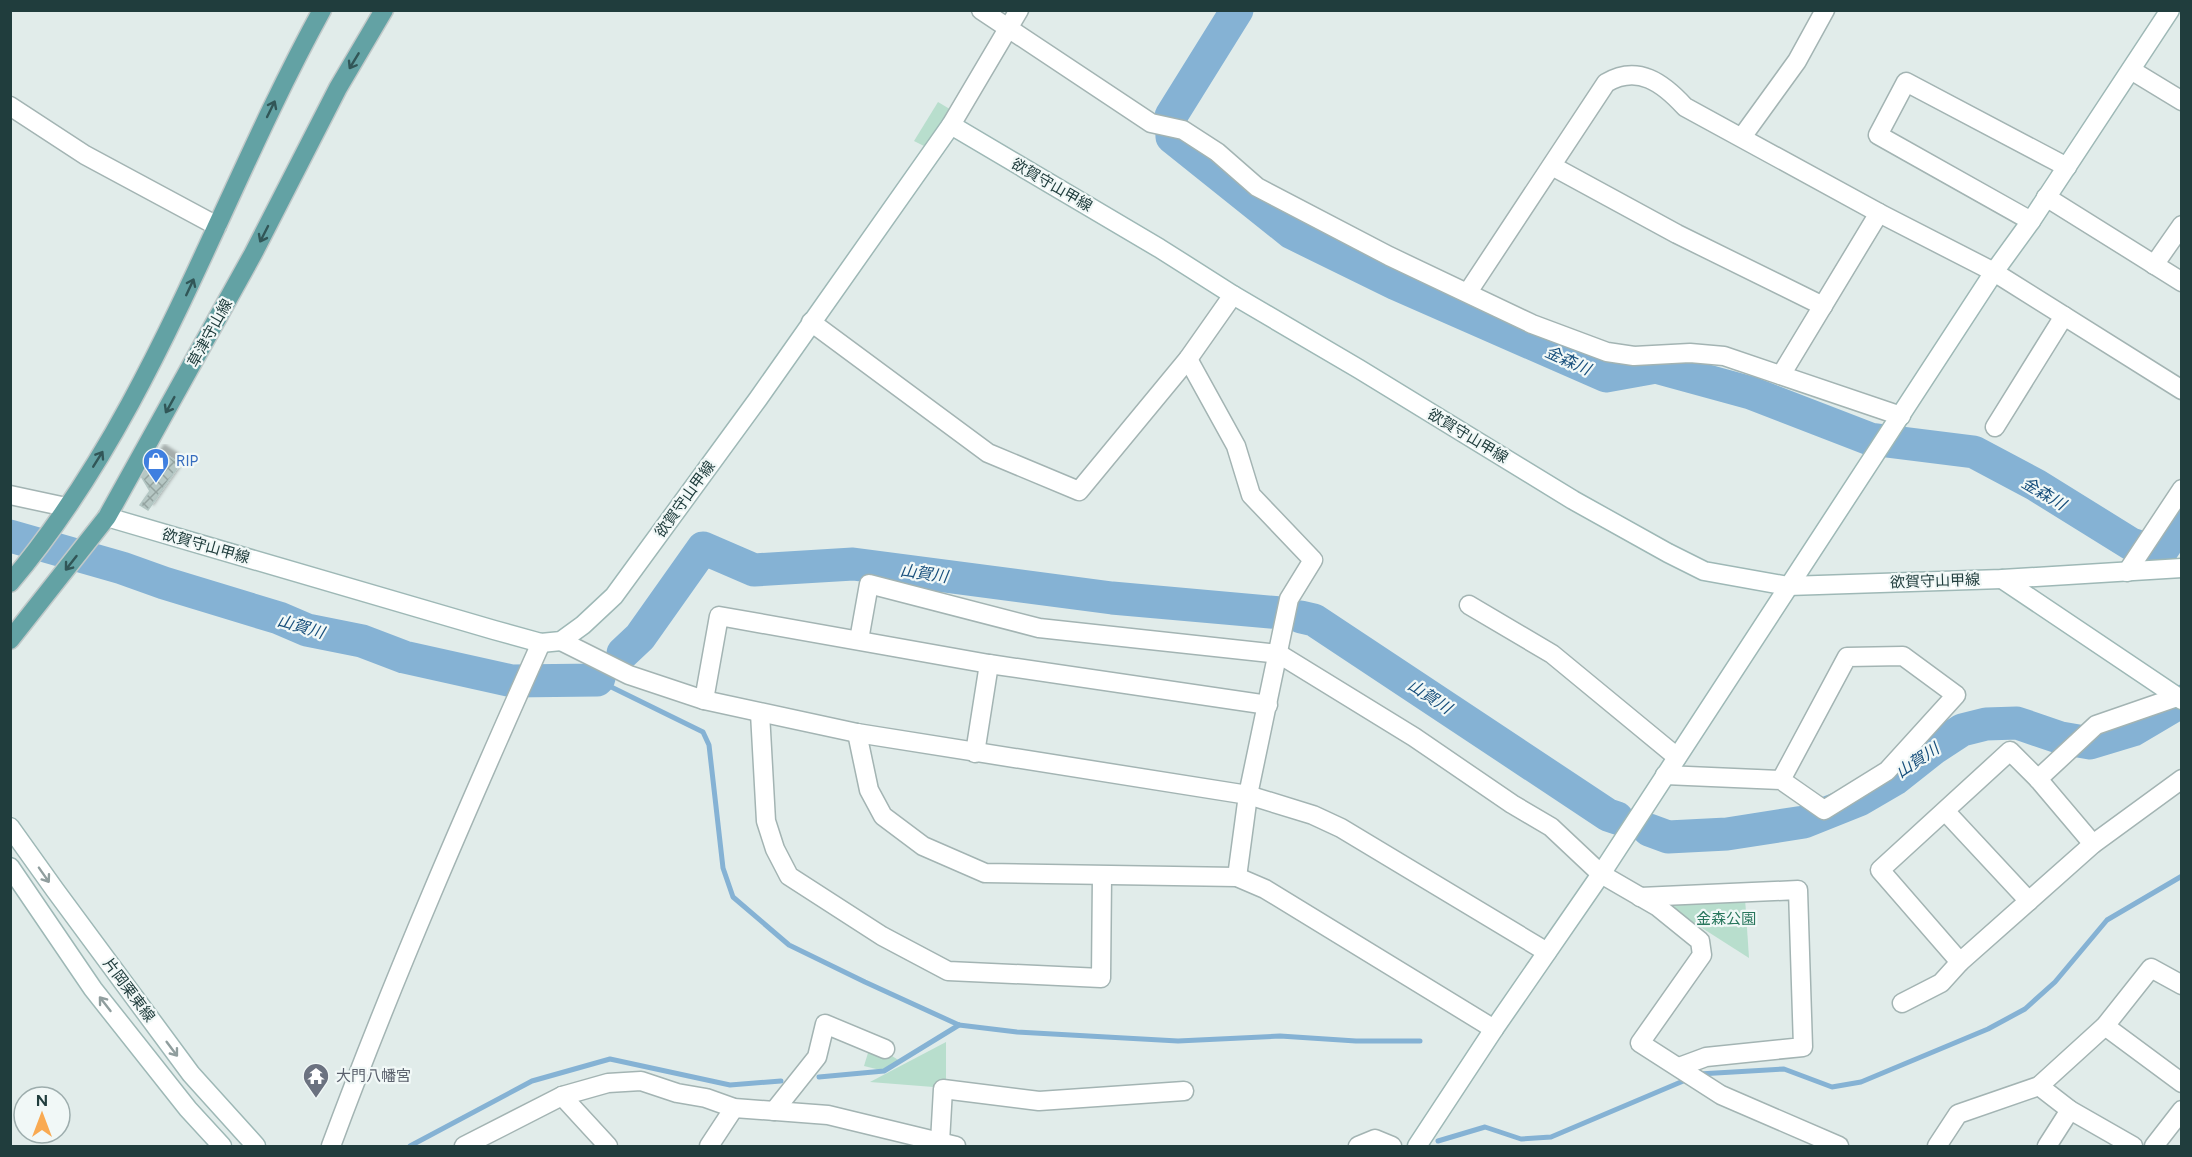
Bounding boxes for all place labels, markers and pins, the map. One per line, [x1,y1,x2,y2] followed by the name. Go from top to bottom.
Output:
[141,446,171,484] shop icon: RIP
[176,452,198,470] place label: RIP
[301,1061,331,1099] temple icon: 大門八幡宮
[336,1067,411,1085] place label: 大門八幡宮

